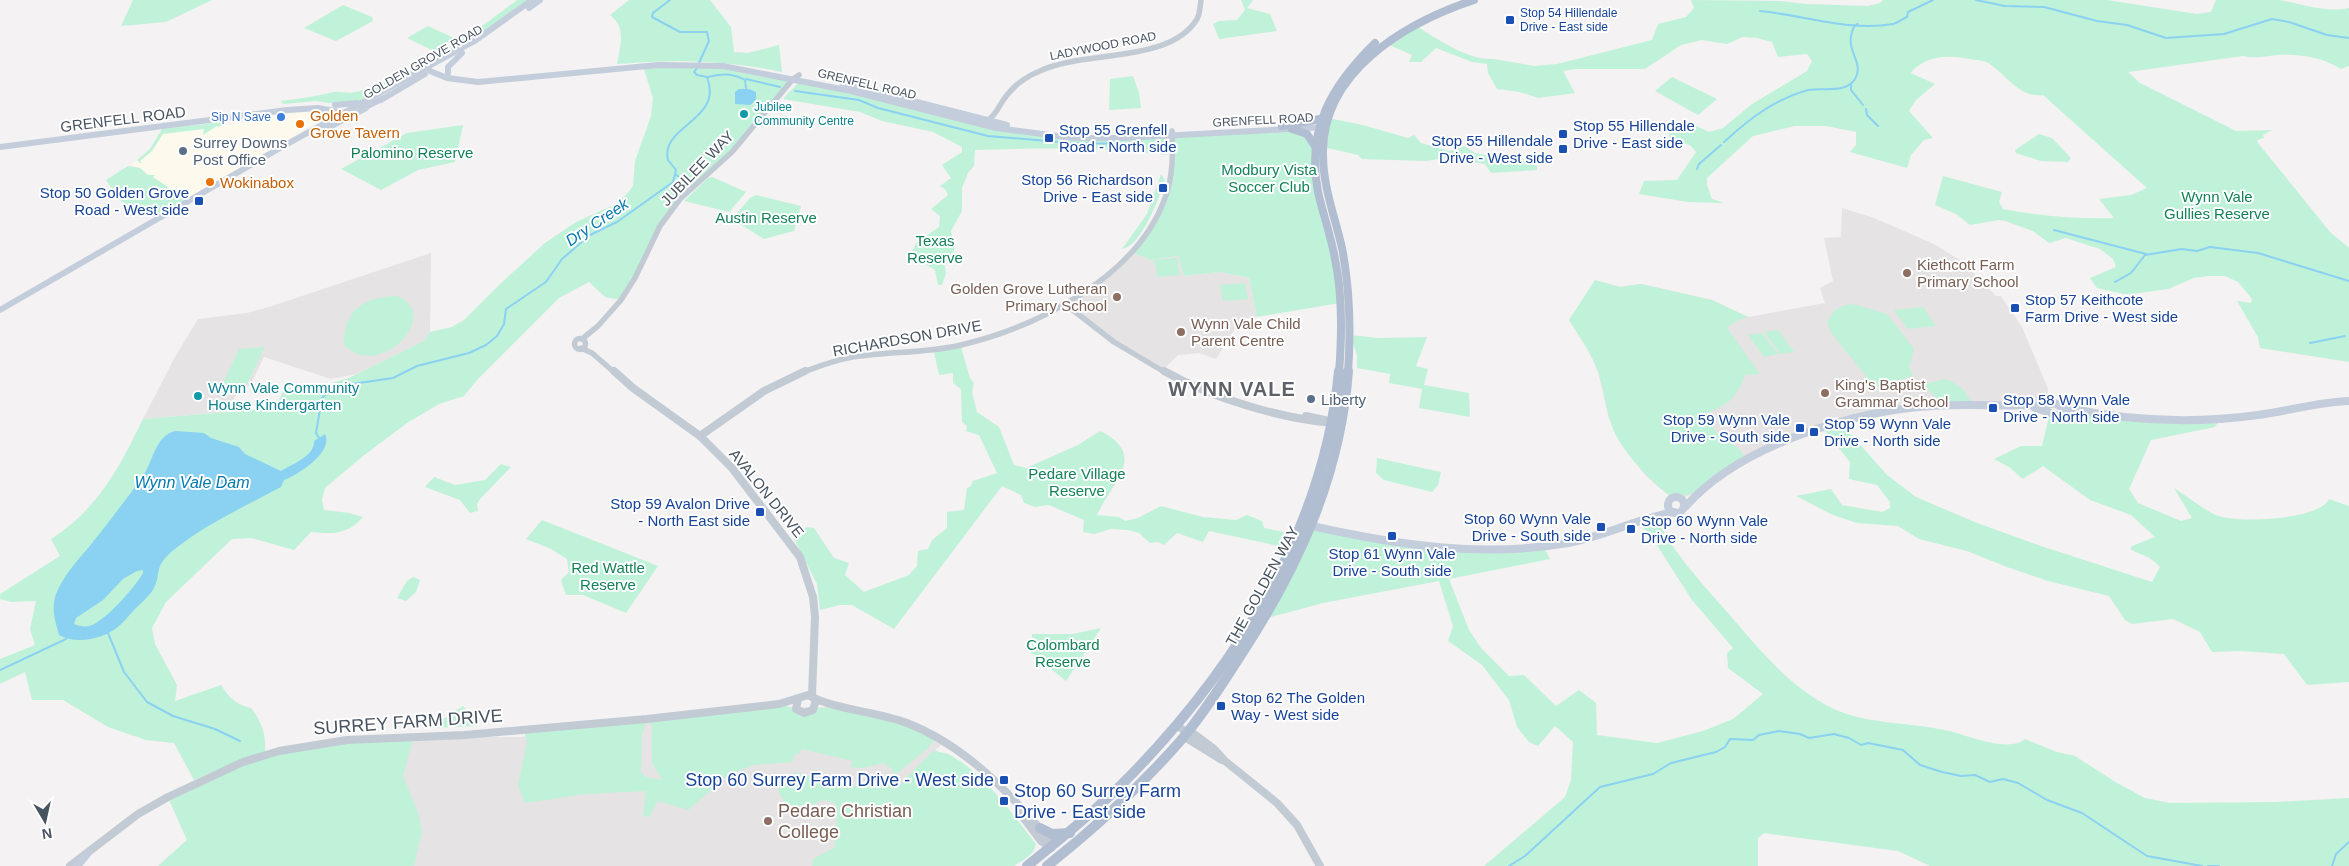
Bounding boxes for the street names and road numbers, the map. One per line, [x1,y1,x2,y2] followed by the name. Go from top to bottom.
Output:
[361,22,485,102] street label: GOLDEN GROVE ROAD
[1049,29,1158,63] street label: LADYWOOD ROAD
[816,66,918,102] street label: GRENFELL ROAD
[59,103,187,135] street label: GRENFELL ROAD
[1212,110,1314,130] street label: GRENFELL ROAD
[657,127,737,209] street label: JUBILEE WAY
[831,317,983,359] street label: RICHARDSON DRIVE
[726,445,808,541] street label: AVALON DRIVE
[1222,523,1302,649] street label: THE GOLDEN WAY
[313,705,503,739] street label: SURREY FARM DRIVE

